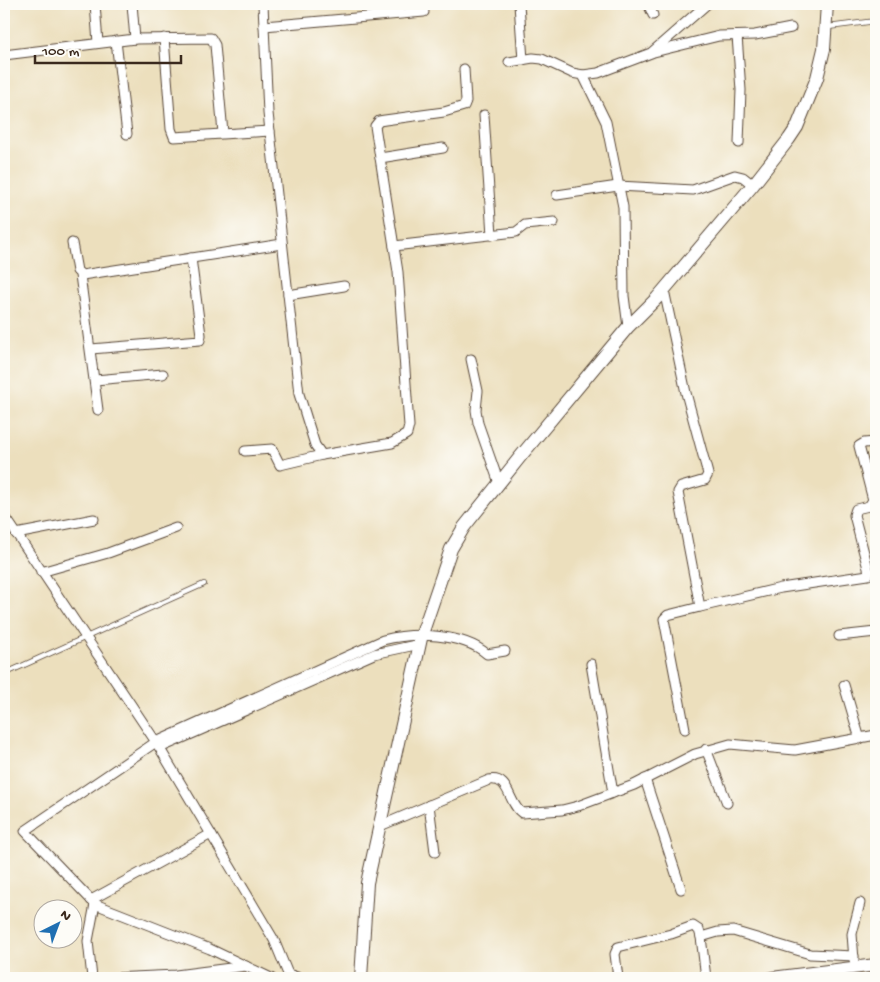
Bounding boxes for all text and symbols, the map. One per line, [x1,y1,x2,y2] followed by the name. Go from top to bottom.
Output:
[35,32,181,64] scale bar
[41,43,80,61] text: 100 m
[32,900,82,950] north arrow
[56,907,74,926] text: N

